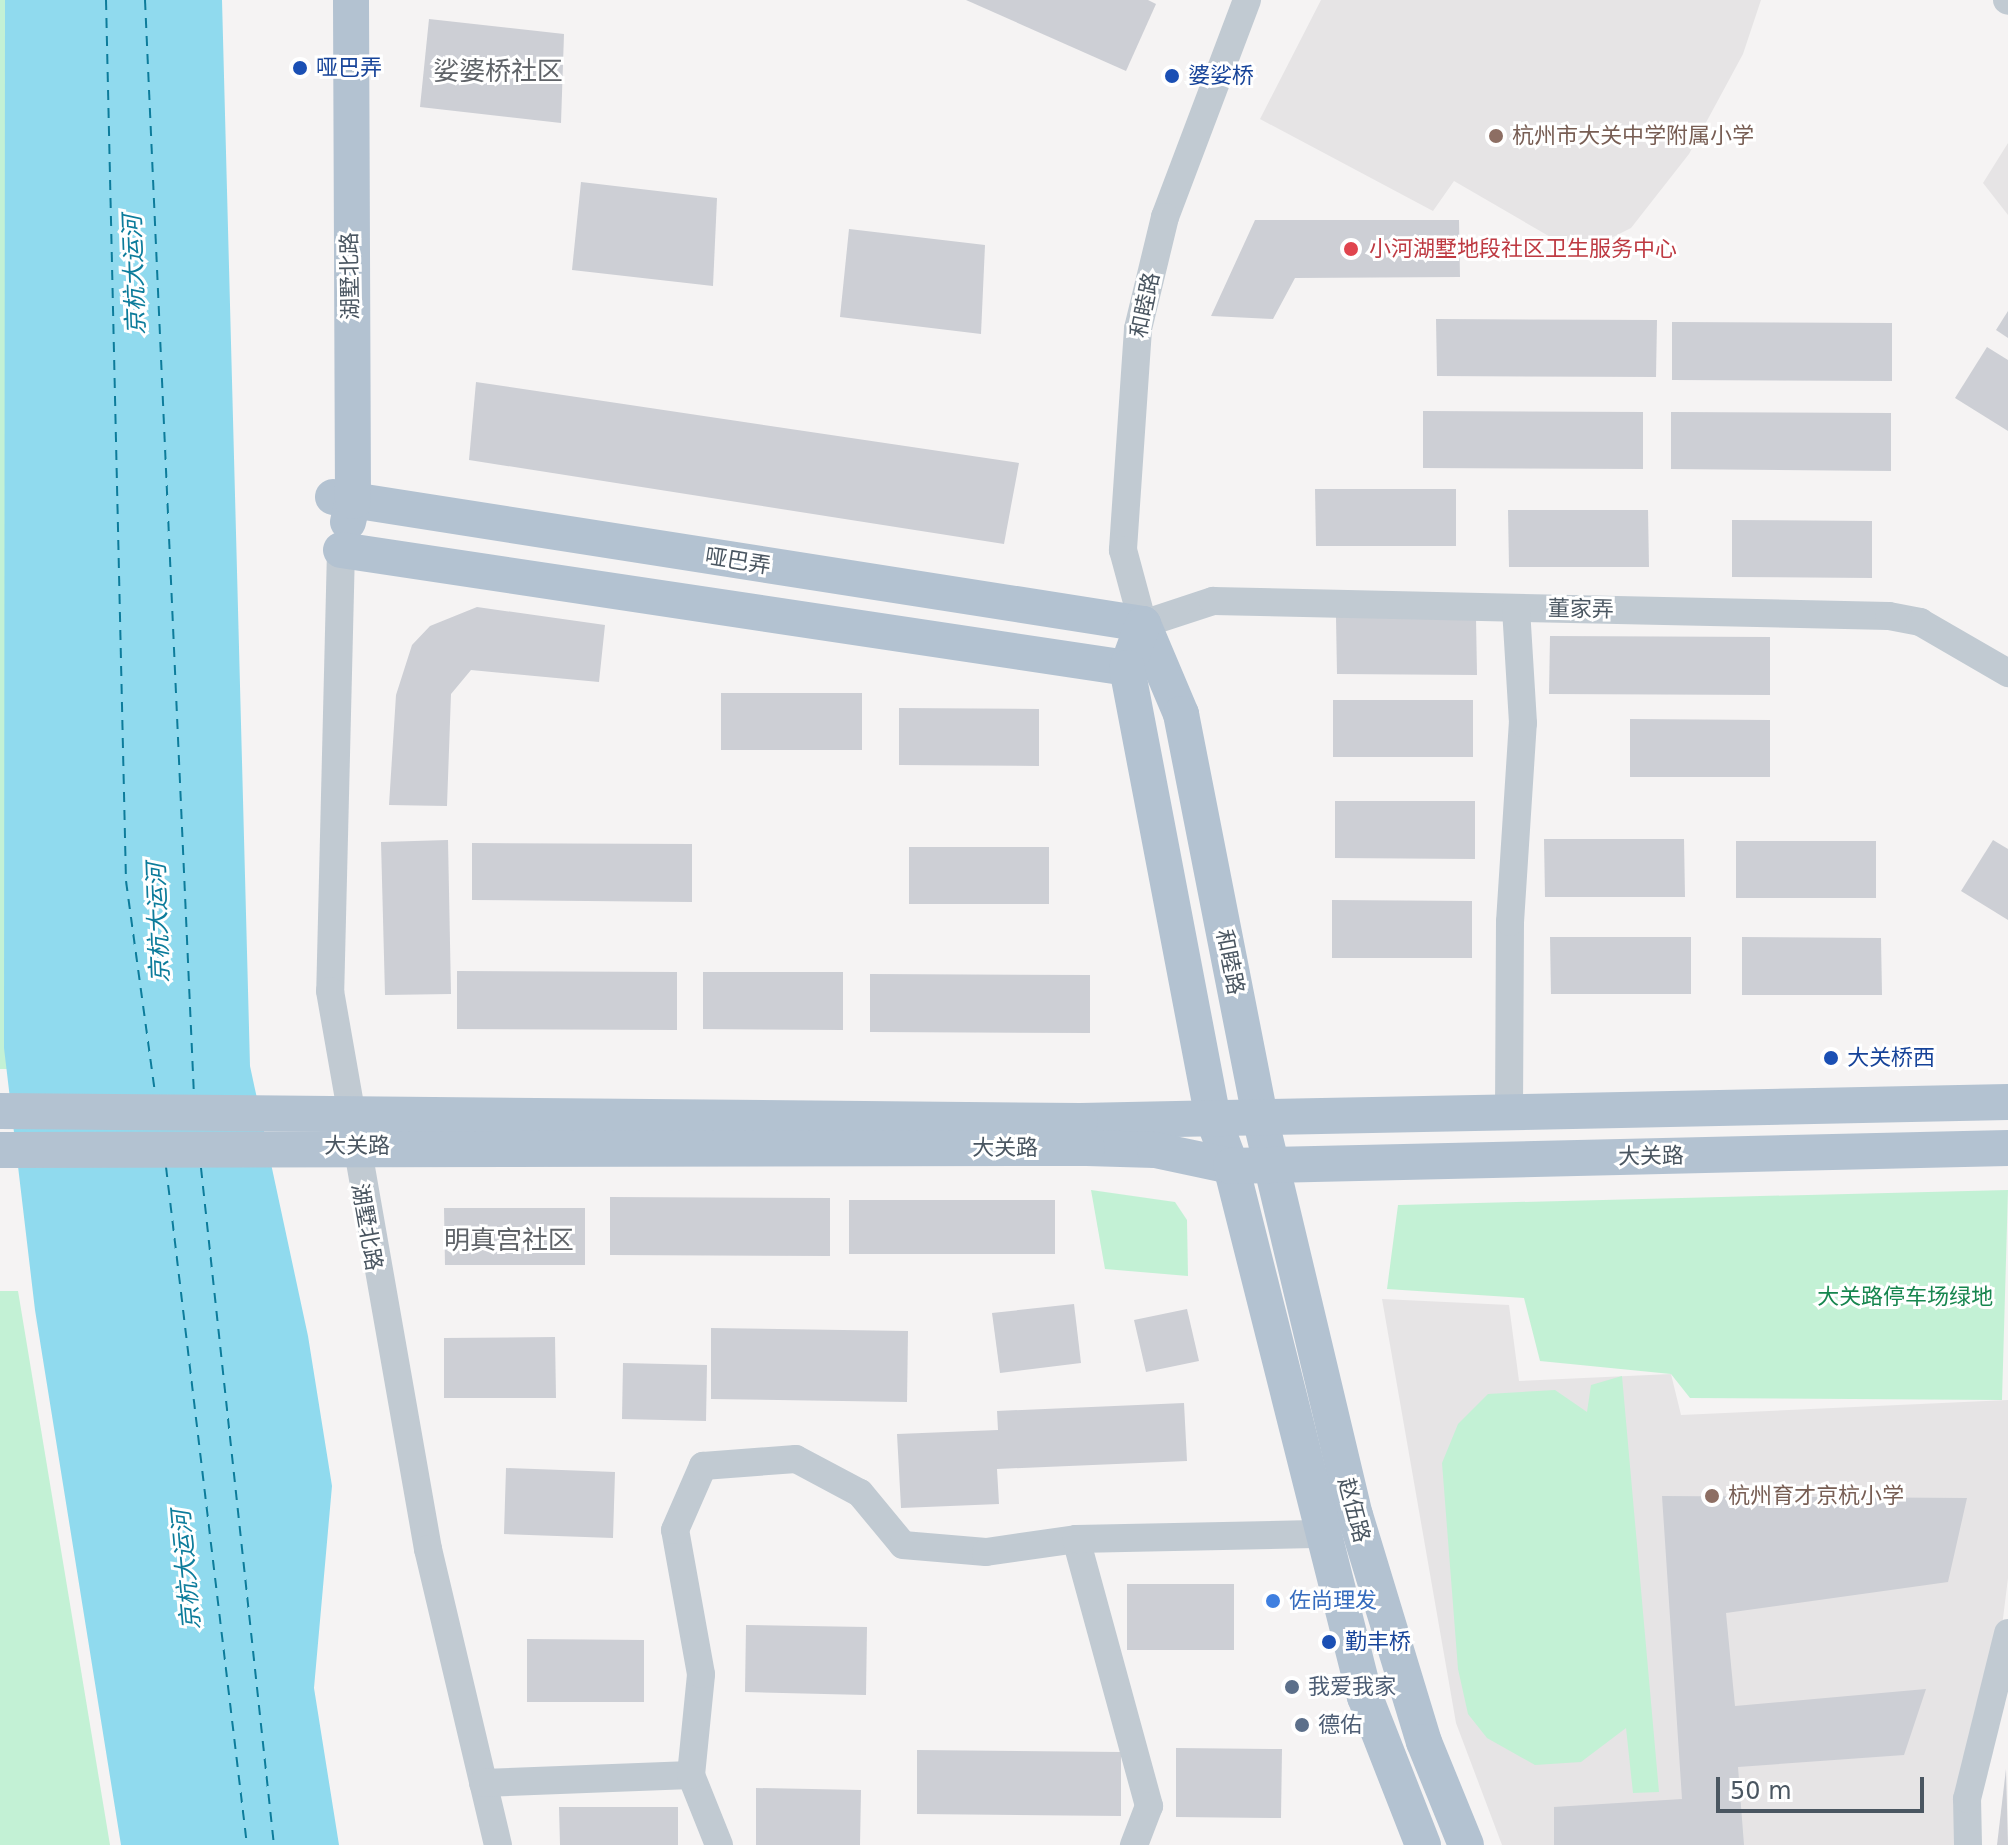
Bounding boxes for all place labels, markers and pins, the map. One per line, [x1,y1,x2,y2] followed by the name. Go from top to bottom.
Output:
[316,55,382,81] place label: 哑巴弄
[291,59,309,77] marker: 哑巴弄
[1188,63,1254,89] place label: 婆娑桥
[1163,67,1181,85] marker: 婆娑桥
[1512,123,1754,149] place label: 杭州市大关中学附属小学
[1487,127,1505,145] marker: 杭州市大关中学附属小学
[1369,236,1677,262] place label: 小河湖墅地段社区卫生服务中心
[1340,238,1362,260] marker: 小河湖墅地段社区卫生服务中心
[1847,1045,1935,1071] place label: 大关桥西
[1822,1049,1840,1067] marker: 大关桥西
[1728,1483,1904,1509] place label: 杭州育才京杭小学
[1703,1487,1721,1505] marker: 杭州育才京杭小学
[1289,1588,1377,1614] place label: 佐尚理发
[1264,1592,1282,1610] marker: 佐尚理发
[1345,1629,1411,1655] place label: 勤丰桥
[1320,1633,1338,1651] marker: 勤丰桥
[1308,1674,1396,1700] place label: 我爱我家
[1283,1678,1301,1696] marker: 我爱我家
[1318,1712,1362,1738] place label: 德佑
[1293,1716,1311,1734] marker: 德佑

